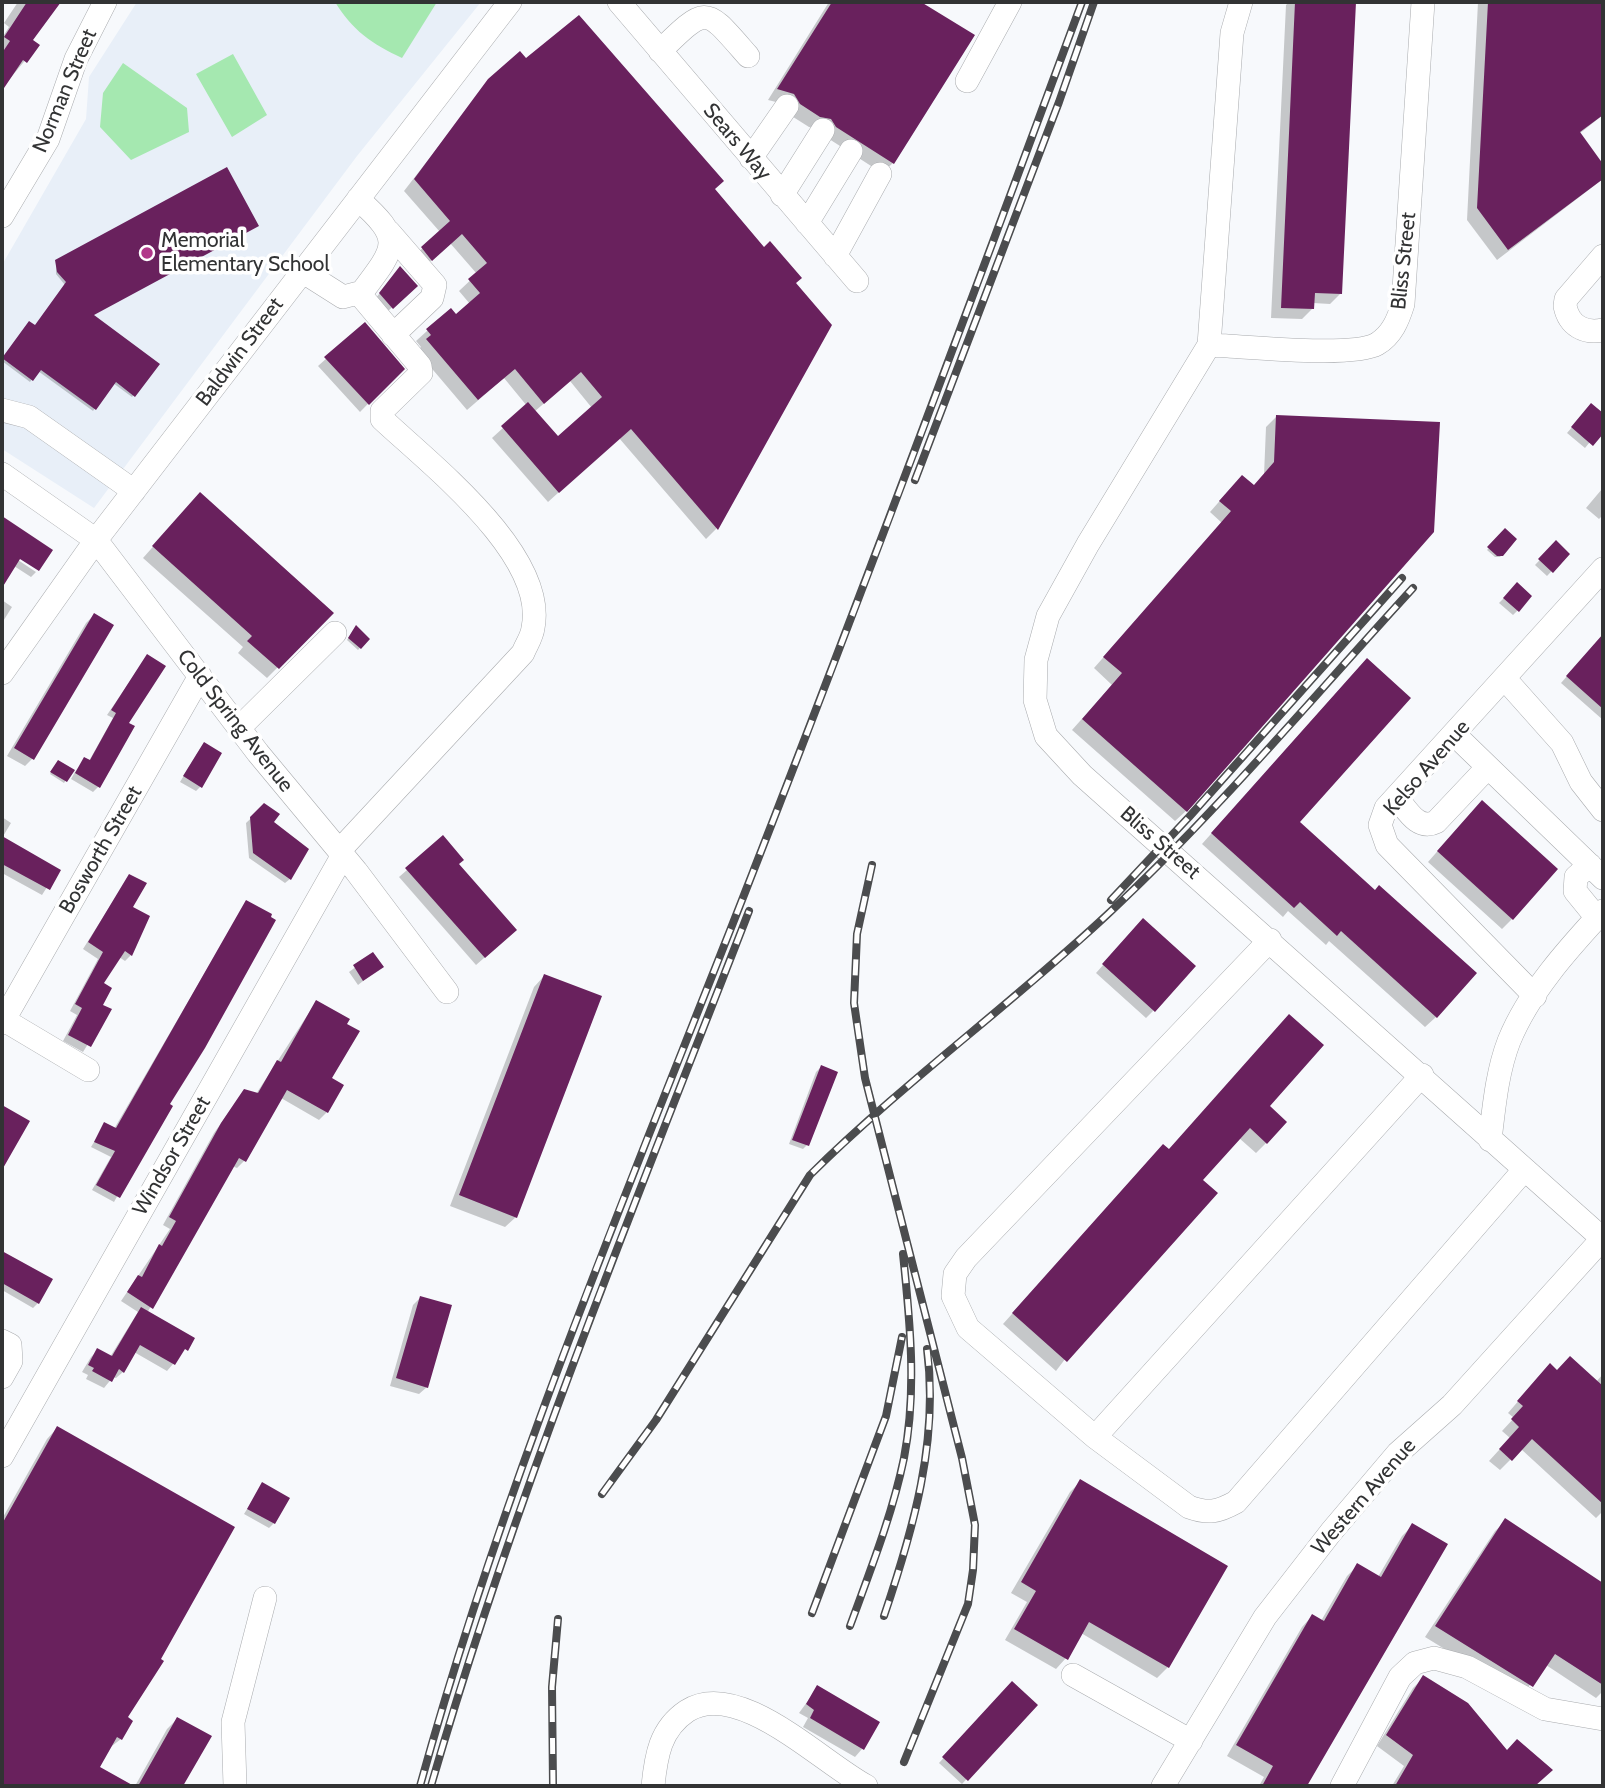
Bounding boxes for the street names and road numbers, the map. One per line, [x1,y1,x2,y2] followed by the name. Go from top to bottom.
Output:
[28,26,102,156] street label: Norman Street
[698,98,776,186] street label: Sears Way
[1386,211,1422,311] street label: Bliss Street
[191,293,289,411] street label: Baldwin Street
[172,645,298,797] street label: Cold Spring Avenue
[1379,715,1475,821] street label: Kelso Avenue
[54,782,148,918] street label: Bosworth Street
[1115,801,1205,885] street label: Bliss Street
[128,1092,216,1220] street label: Windsor Street
[1307,1434,1421,1560] street label: Western Avenue

